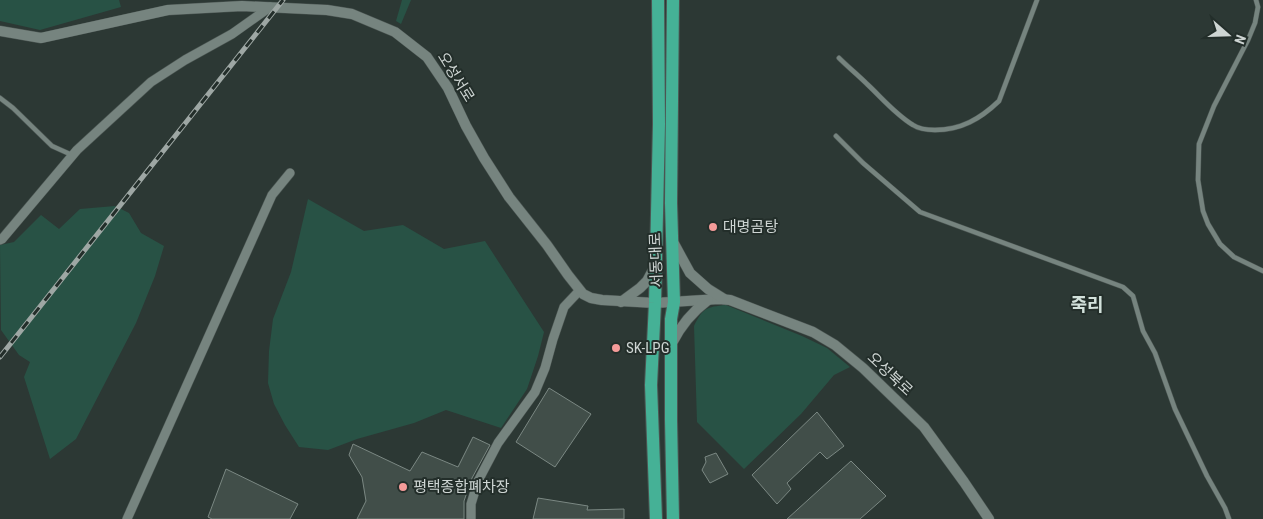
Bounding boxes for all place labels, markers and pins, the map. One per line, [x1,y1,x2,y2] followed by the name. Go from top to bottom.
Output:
[723,218,778,236] place label: 대명곰탕
[707,221,719,233] marker: 대명곰탕
[626,339,670,357] place label: SK-LPG
[610,342,622,354] marker: SK-LPG
[413,478,510,496] place label: 평택종합폐차장
[397,481,409,493] marker: 평택종합폐차장

